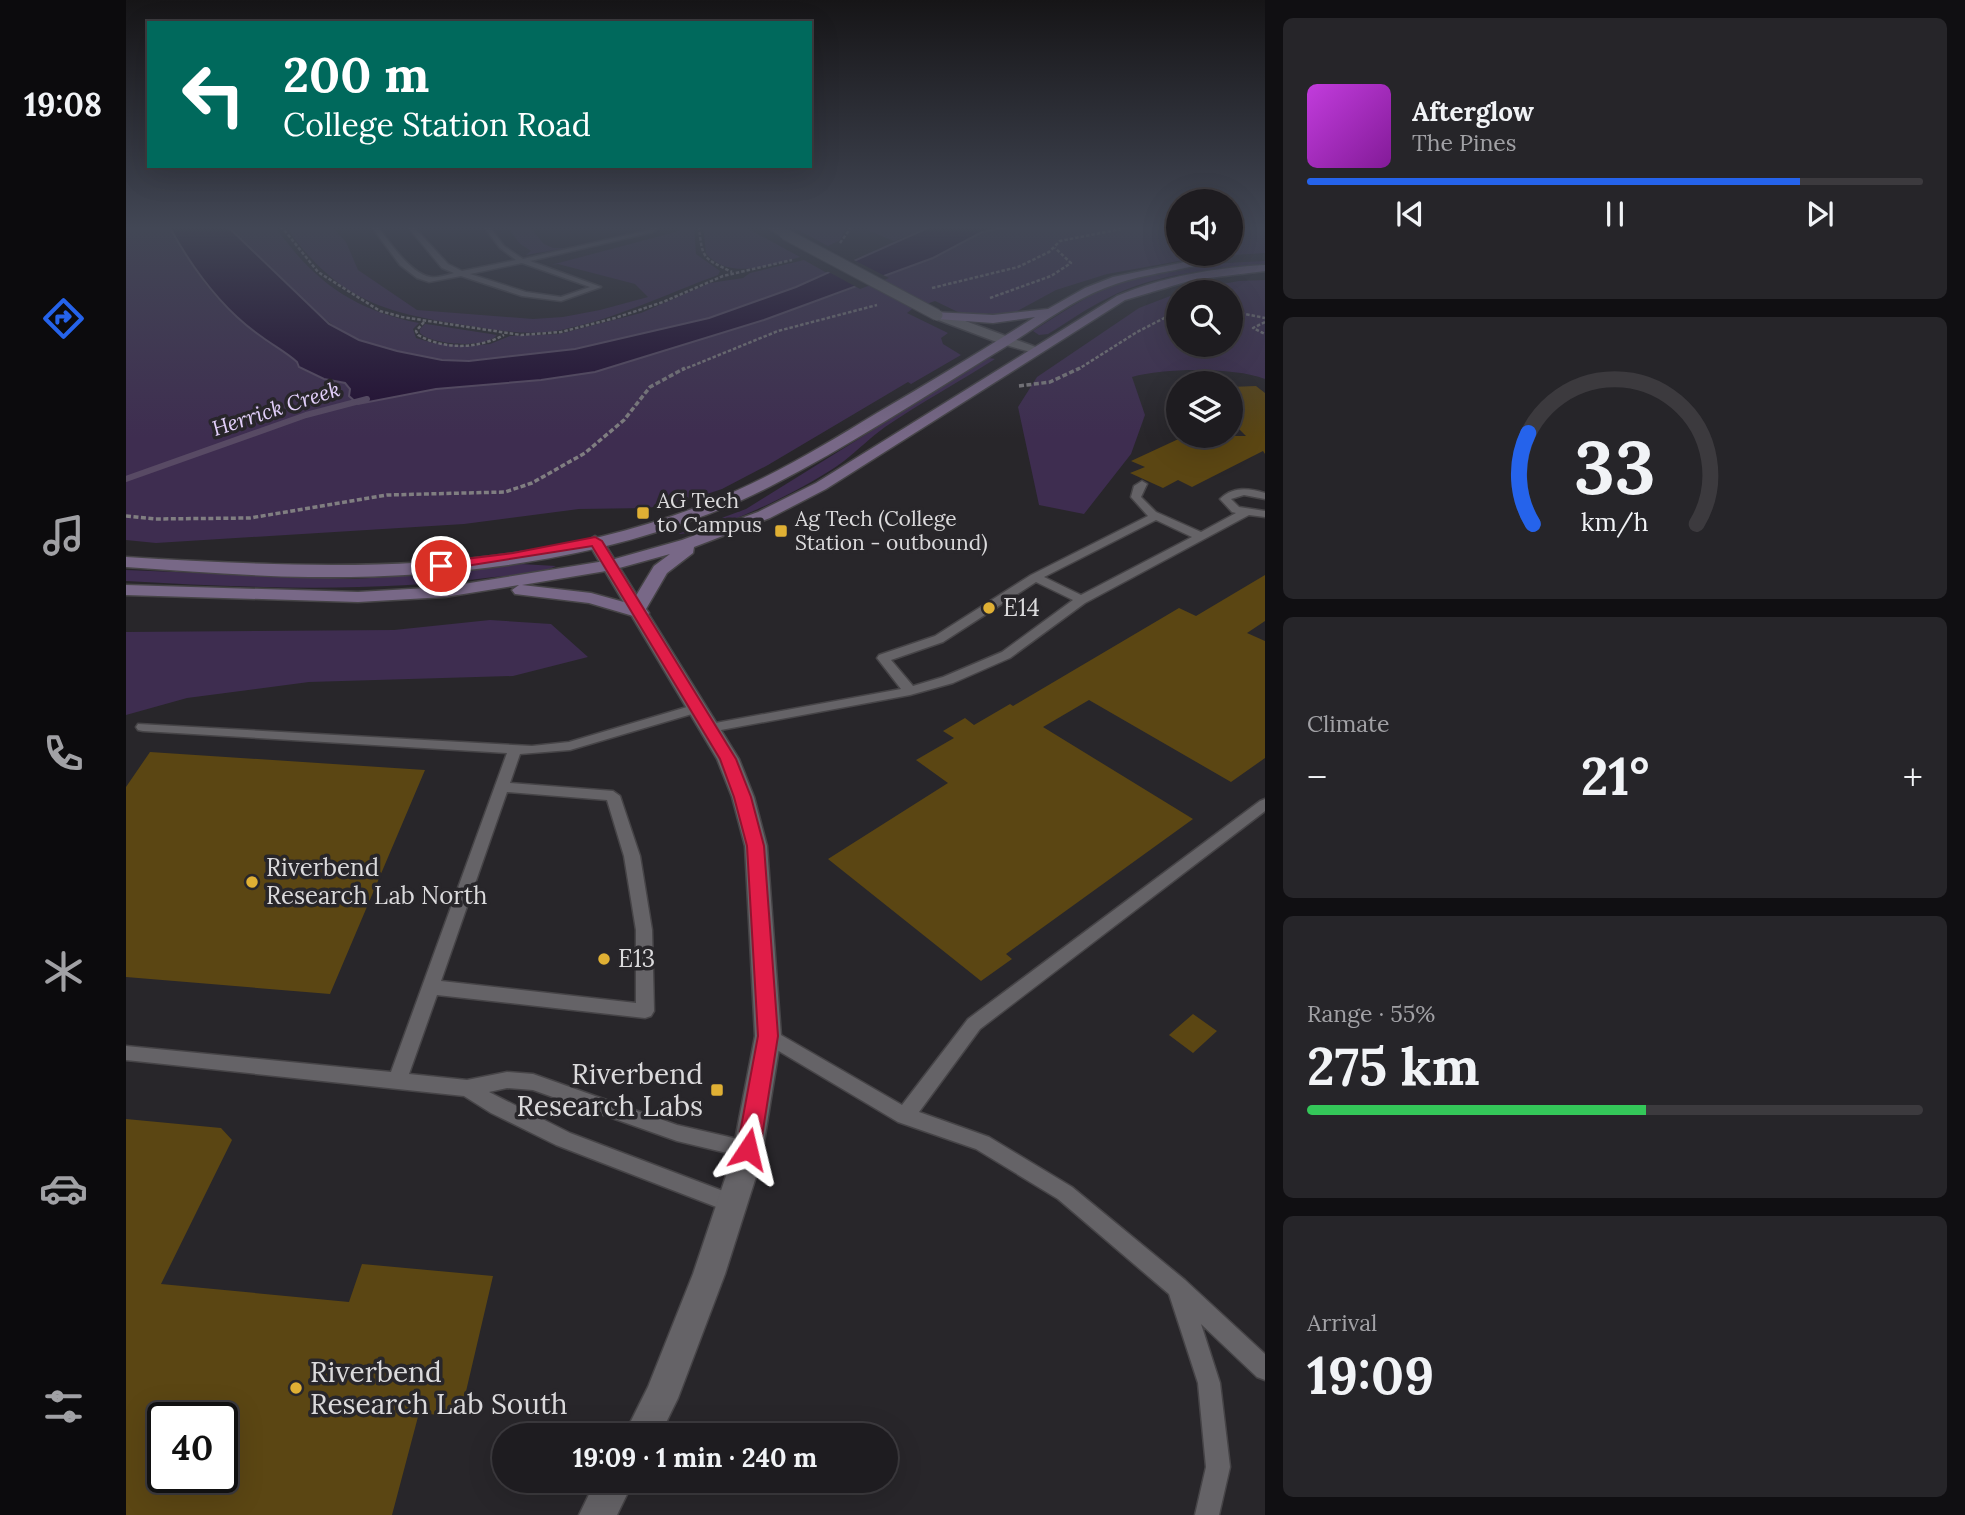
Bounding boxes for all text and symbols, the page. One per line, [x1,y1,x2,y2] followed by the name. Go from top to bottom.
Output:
[283,43,429,105] text: 200 m
[168,49,259,140] icon: left
[24,84,102,125] text: 19:08
[1412,95,1534,128] text: Afterglow
[283,104,591,145] text: College Station Road
[1412,128,1517,157] text: The Pines
[1166,189,1243,448] map controls
[1166,189,1243,266] button: sound
[1391,195,1429,233] icon: previous
[1596,195,1634,233] icon: pause
[1801,195,1839,233] icon: next
[1166,280,1243,357] button: search
[39,294,88,343] icon: directions
[1166,371,1243,448] button: layers
[208,375,343,442] water label: Herrick Creek
[1574,422,1656,515] text: 33
[656,487,762,538] place label: AG Tech to Campus
[635,505,651,521] marker: AG Tech to Campus
[794,505,988,556] place label: Ag Tech (College Station - outbound)
[1581,506,1649,538] text: km/h
[39,511,88,560] icon: music
[773,523,789,539] marker: Ag Tech (College Station - outbound)
[411,536,471,596] pin
[422,547,460,585] icon: arrive
[1003,592,1040,623] place label: E14
[981,600,997,616] marker: E14
[1307,709,1389,738] text: Climate
[39,729,88,778] icon: phone
[1581,743,1649,809] text: 21°
[1307,753,1327,801] text: −
[1903,753,1923,801] text: +
[266,852,487,911] place label: Riverbend Research Lab North
[244,874,260,890] marker: Riverbend Research Lab North
[618,943,655,974] place label: E13
[39,947,88,996] icon: climate
[596,951,612,967] marker: E13
[1307,999,1435,1028] text: Range · 55%
[1307,1033,1480,1099] text: 275 km
[516,1056,703,1124] place label: Riverbend Research Labs
[709,1082,725,1098] marker: Riverbend Research Labs
[711,1112,785,1186] position arrow
[39,1164,88,1213] icon: car
[1307,1308,1377,1337] text: Arrival
[1307,1342,1434,1408] text: 19:09
[310,1354,568,1422] place label: Riverbend Research Lab South
[288,1380,304,1396] marker: Riverbend Research Lab South
[39,1382,88,1431] icon: filters
[147,1402,238,1493] speed limit sign: 40
[573,1441,817,1474] text: 19:09 · 1 min · 240 m

